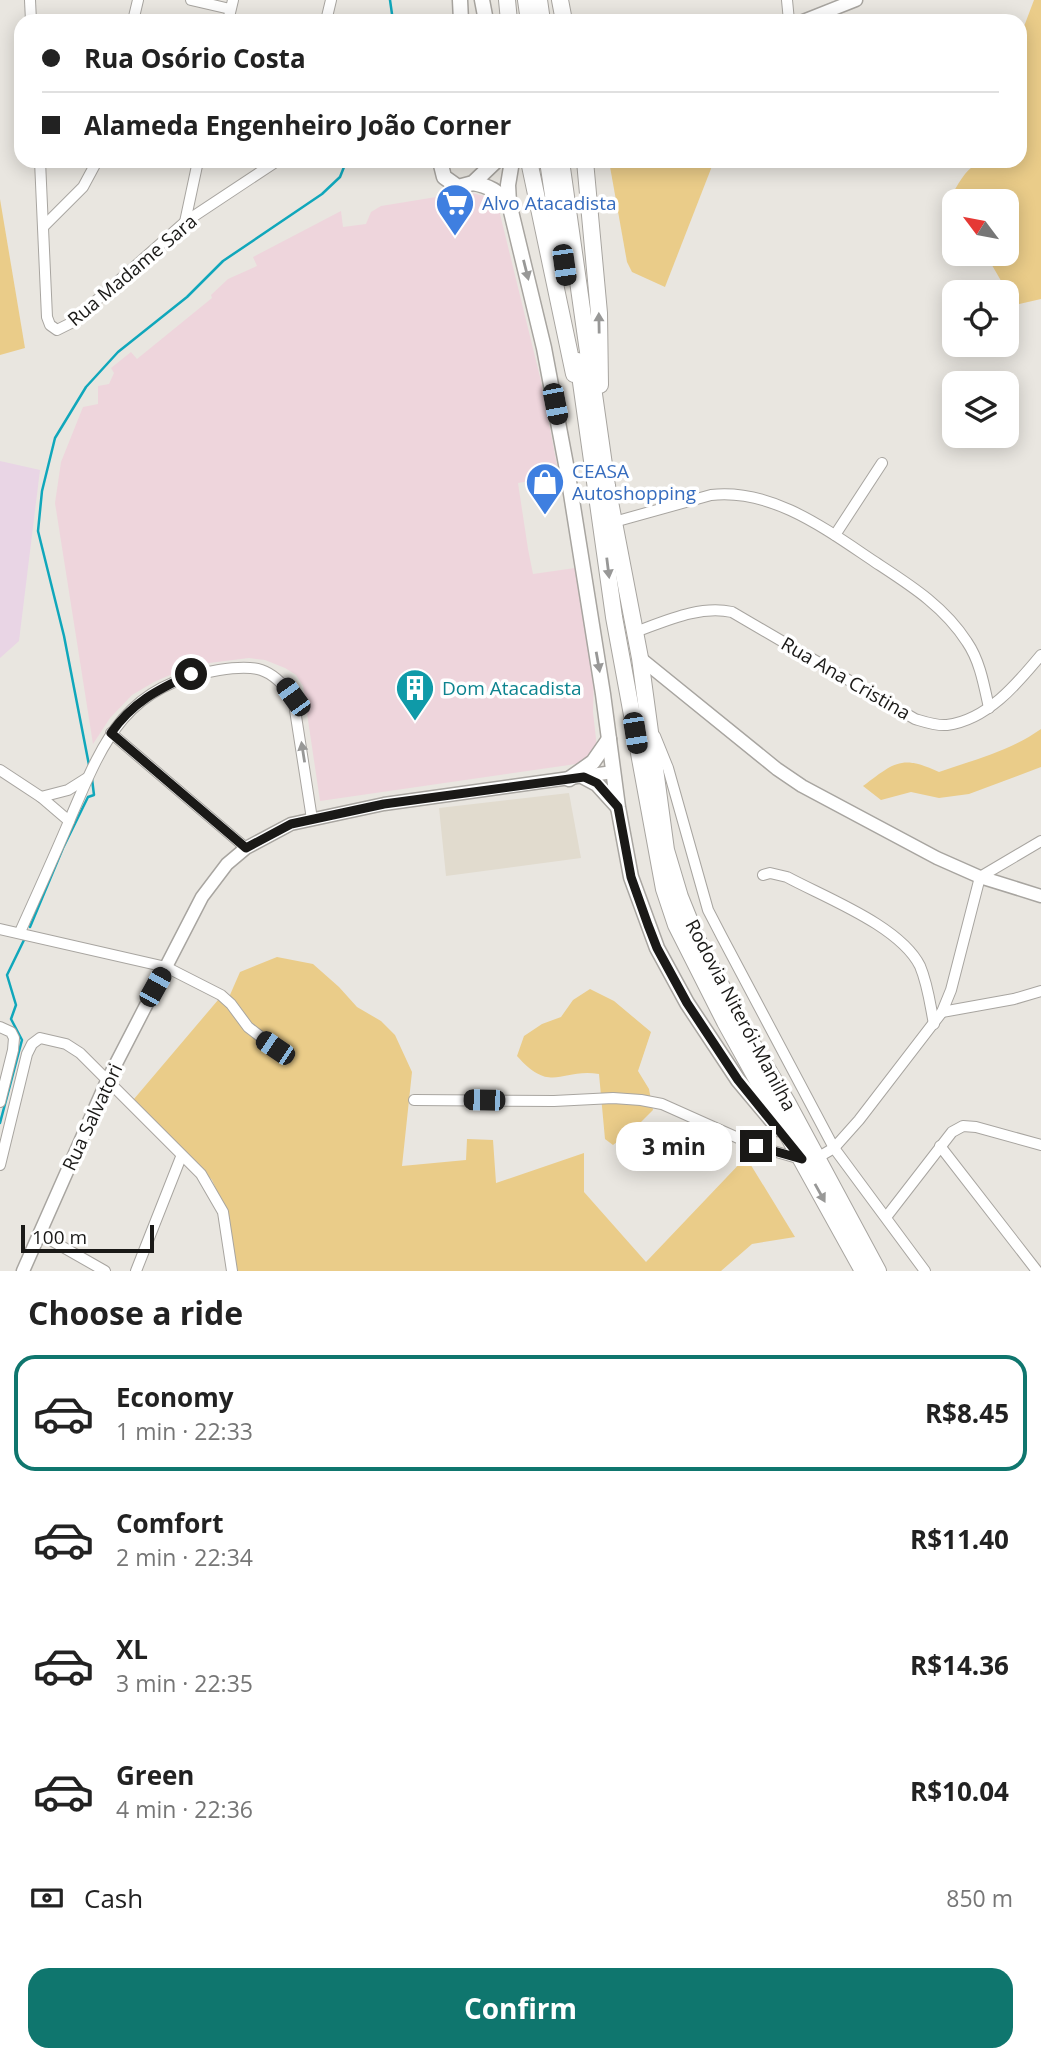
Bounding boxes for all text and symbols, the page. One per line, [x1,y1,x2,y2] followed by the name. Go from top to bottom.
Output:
[84,40,306,76] text: Rua Osório Costa
[84,107,511,143] text: Alameda Engenheiro João Corner
[434,182,476,237] supermarket icon: Alvo Atacadista
[942,189,1018,266] north arrow
[942,189,1019,448] map controls
[482,190,616,216] place label: Alvo Atacadista
[62,208,202,332] street label: Rua Madame Sara
[551,243,578,287] car
[521,259,531,280] one-way arrow
[942,280,1019,357] button: locate
[594,312,605,334] one-way arrow
[942,371,1019,448] button: layers
[541,381,570,427] car
[572,458,696,506] place label: CEASA Autoshopping
[524,461,566,516] shop icon: CEASA Autoshopping
[602,557,613,579] one-way arrow
[777,630,915,726] street label: Rua Ana Cristina
[593,651,604,673] one-way arrow
[175,658,207,690] route start
[394,667,436,722] building icon: Dom Atacadista
[273,674,314,720] car
[442,675,582,701] place label: Dom Atacadista
[622,711,649,755] car
[297,741,308,763] one-way arrow
[679,915,803,1115] street label: Rodovia Niterói-Manilha
[136,964,175,1010] car
[252,1028,299,1068] car
[56,1059,128,1175] street label: Rua Salvatori
[463,1089,506,1111] car
[616,1122,732,1170] callout: 3 min
[642,1130,706,1162] text: 3 min
[740,1130,772,1162] route end
[814,1183,826,1203] one-way arrow
[21,1222,154,1254] scale bar
[32,1224,87,1250] text: 100 m
[28,1291,243,1334] text: Choose a ride
[116,1379,234,1415] text: Economy
[32,1382,95,1445] icon: car
[925,1395,1009,1431] text: R$8.45
[116,1415,253,1447] text: 1 min · 22:33
[116,1505,223,1541] text: Comfort
[32,1508,95,1571] icon: car
[910,1521,1009,1557] text: R$11.40
[116,1541,253,1573] text: 2 min · 22:34
[116,1631,148,1667] text: XL
[32,1634,95,1697] icon: car
[910,1647,1009,1683] text: R$14.36
[116,1667,253,1699] text: 3 min · 22:35
[116,1757,194,1793] text: Green
[32,1760,95,1823] icon: car
[910,1773,1009,1809] text: R$10.04
[116,1793,253,1825] text: 4 min · 22:36
[28,1879,66,1917] icon: cash
[84,1880,143,1916] text: Cash
[946,1882,1013,1914] text: 850 m
[28,1968,1013,2048] button: Confirm

